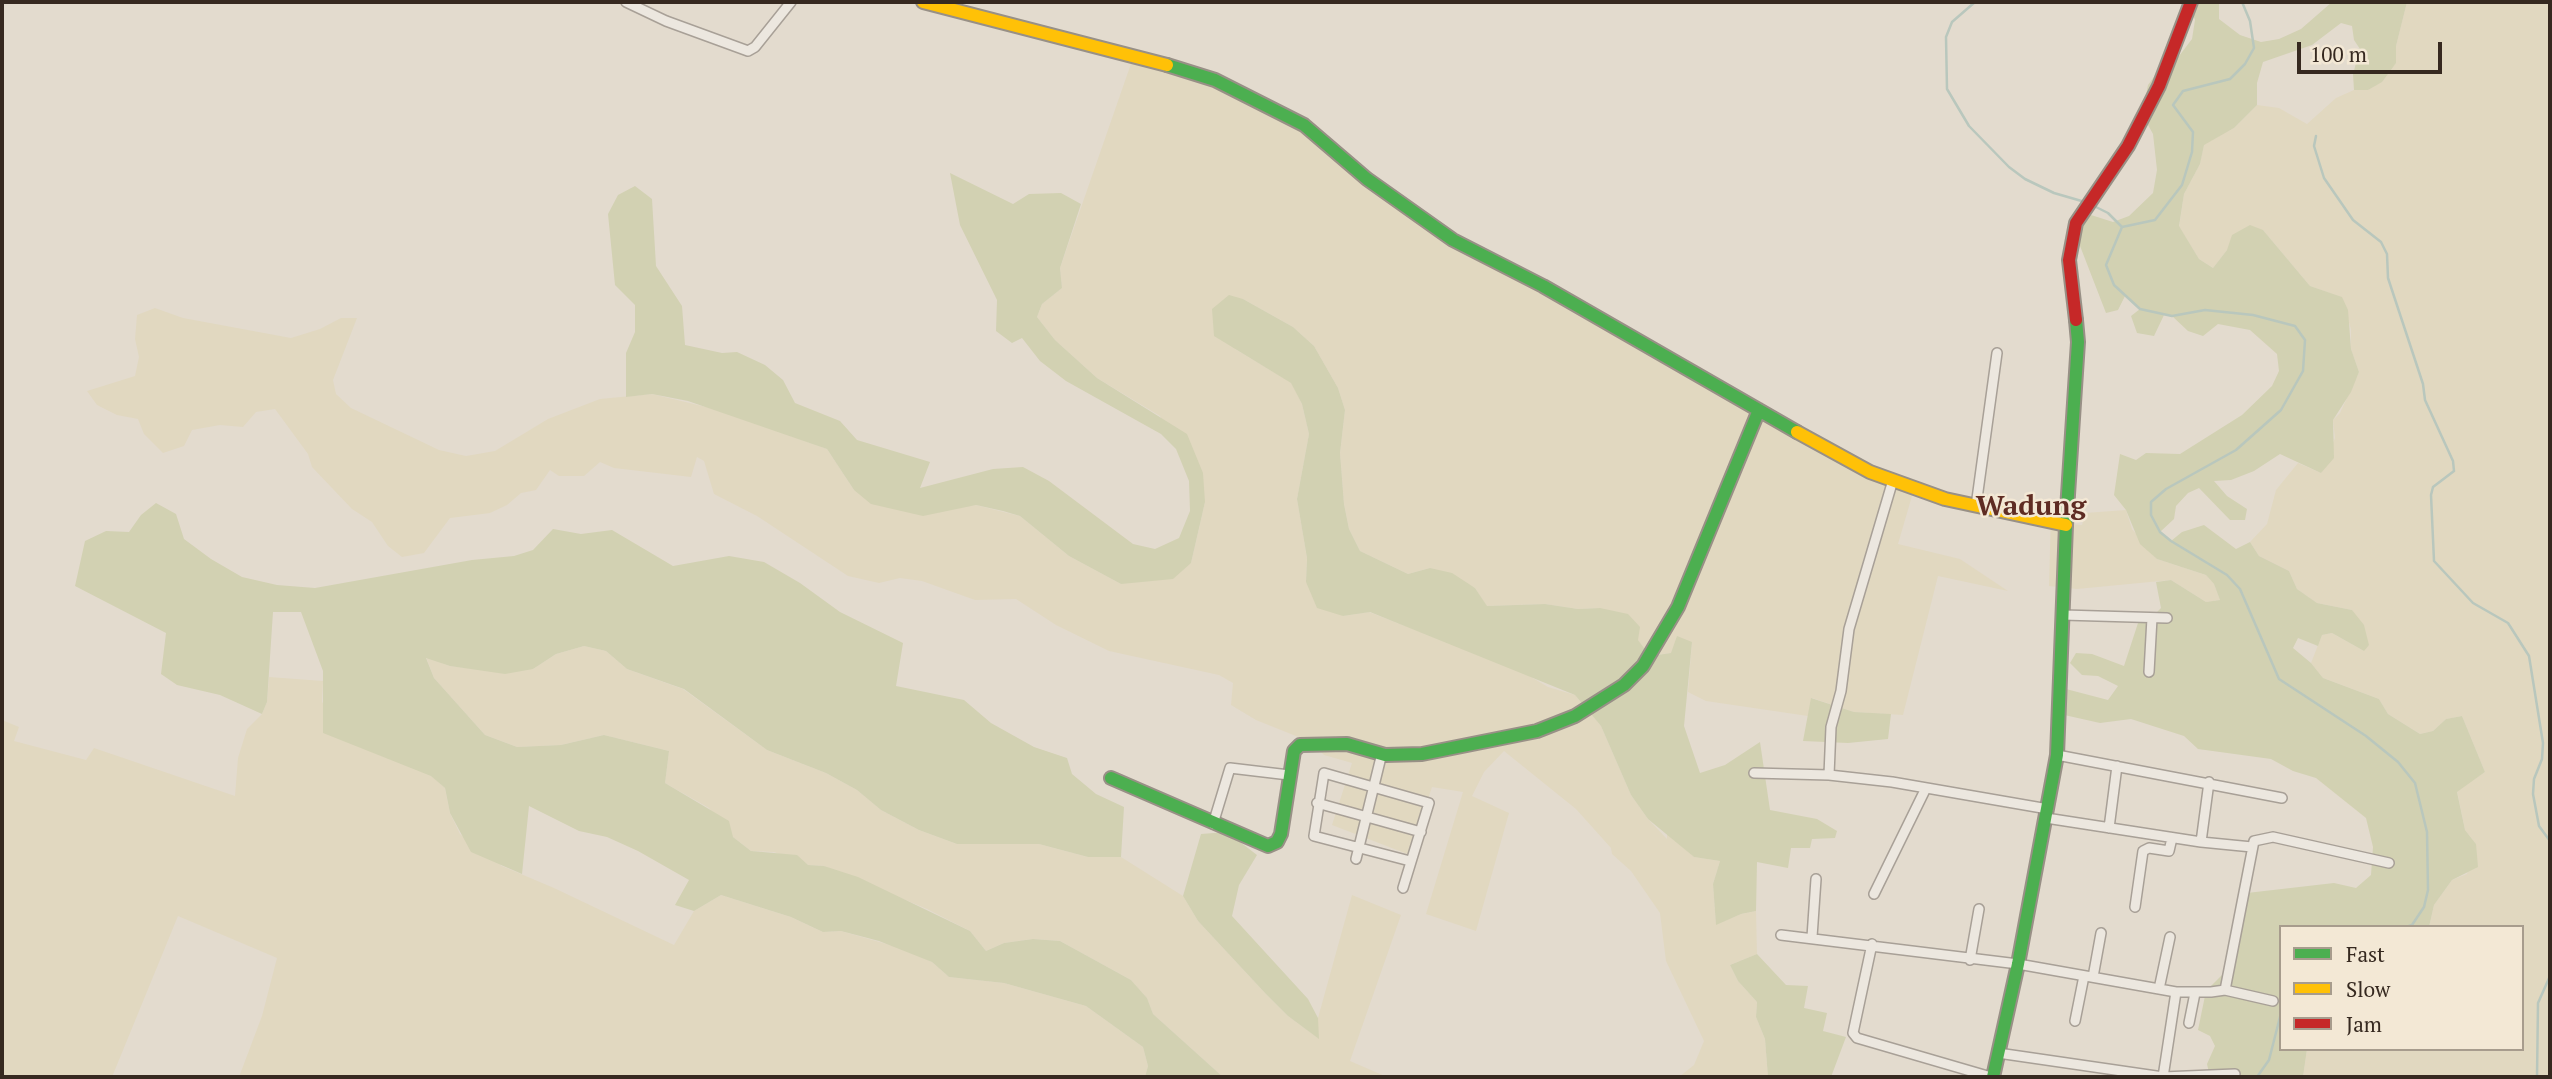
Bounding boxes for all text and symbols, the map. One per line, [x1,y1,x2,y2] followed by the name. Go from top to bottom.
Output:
[2300,28,2445,72] scale bar
[2310,40,2367,68] text: 100 m
[1976,490,2086,524] district label: Wadung
[2279,925,2524,1051] legend
[2346,940,2385,968] text: Fast
[2346,975,2390,1003] text: Slow
[2346,1010,2382,1038] text: Jam

